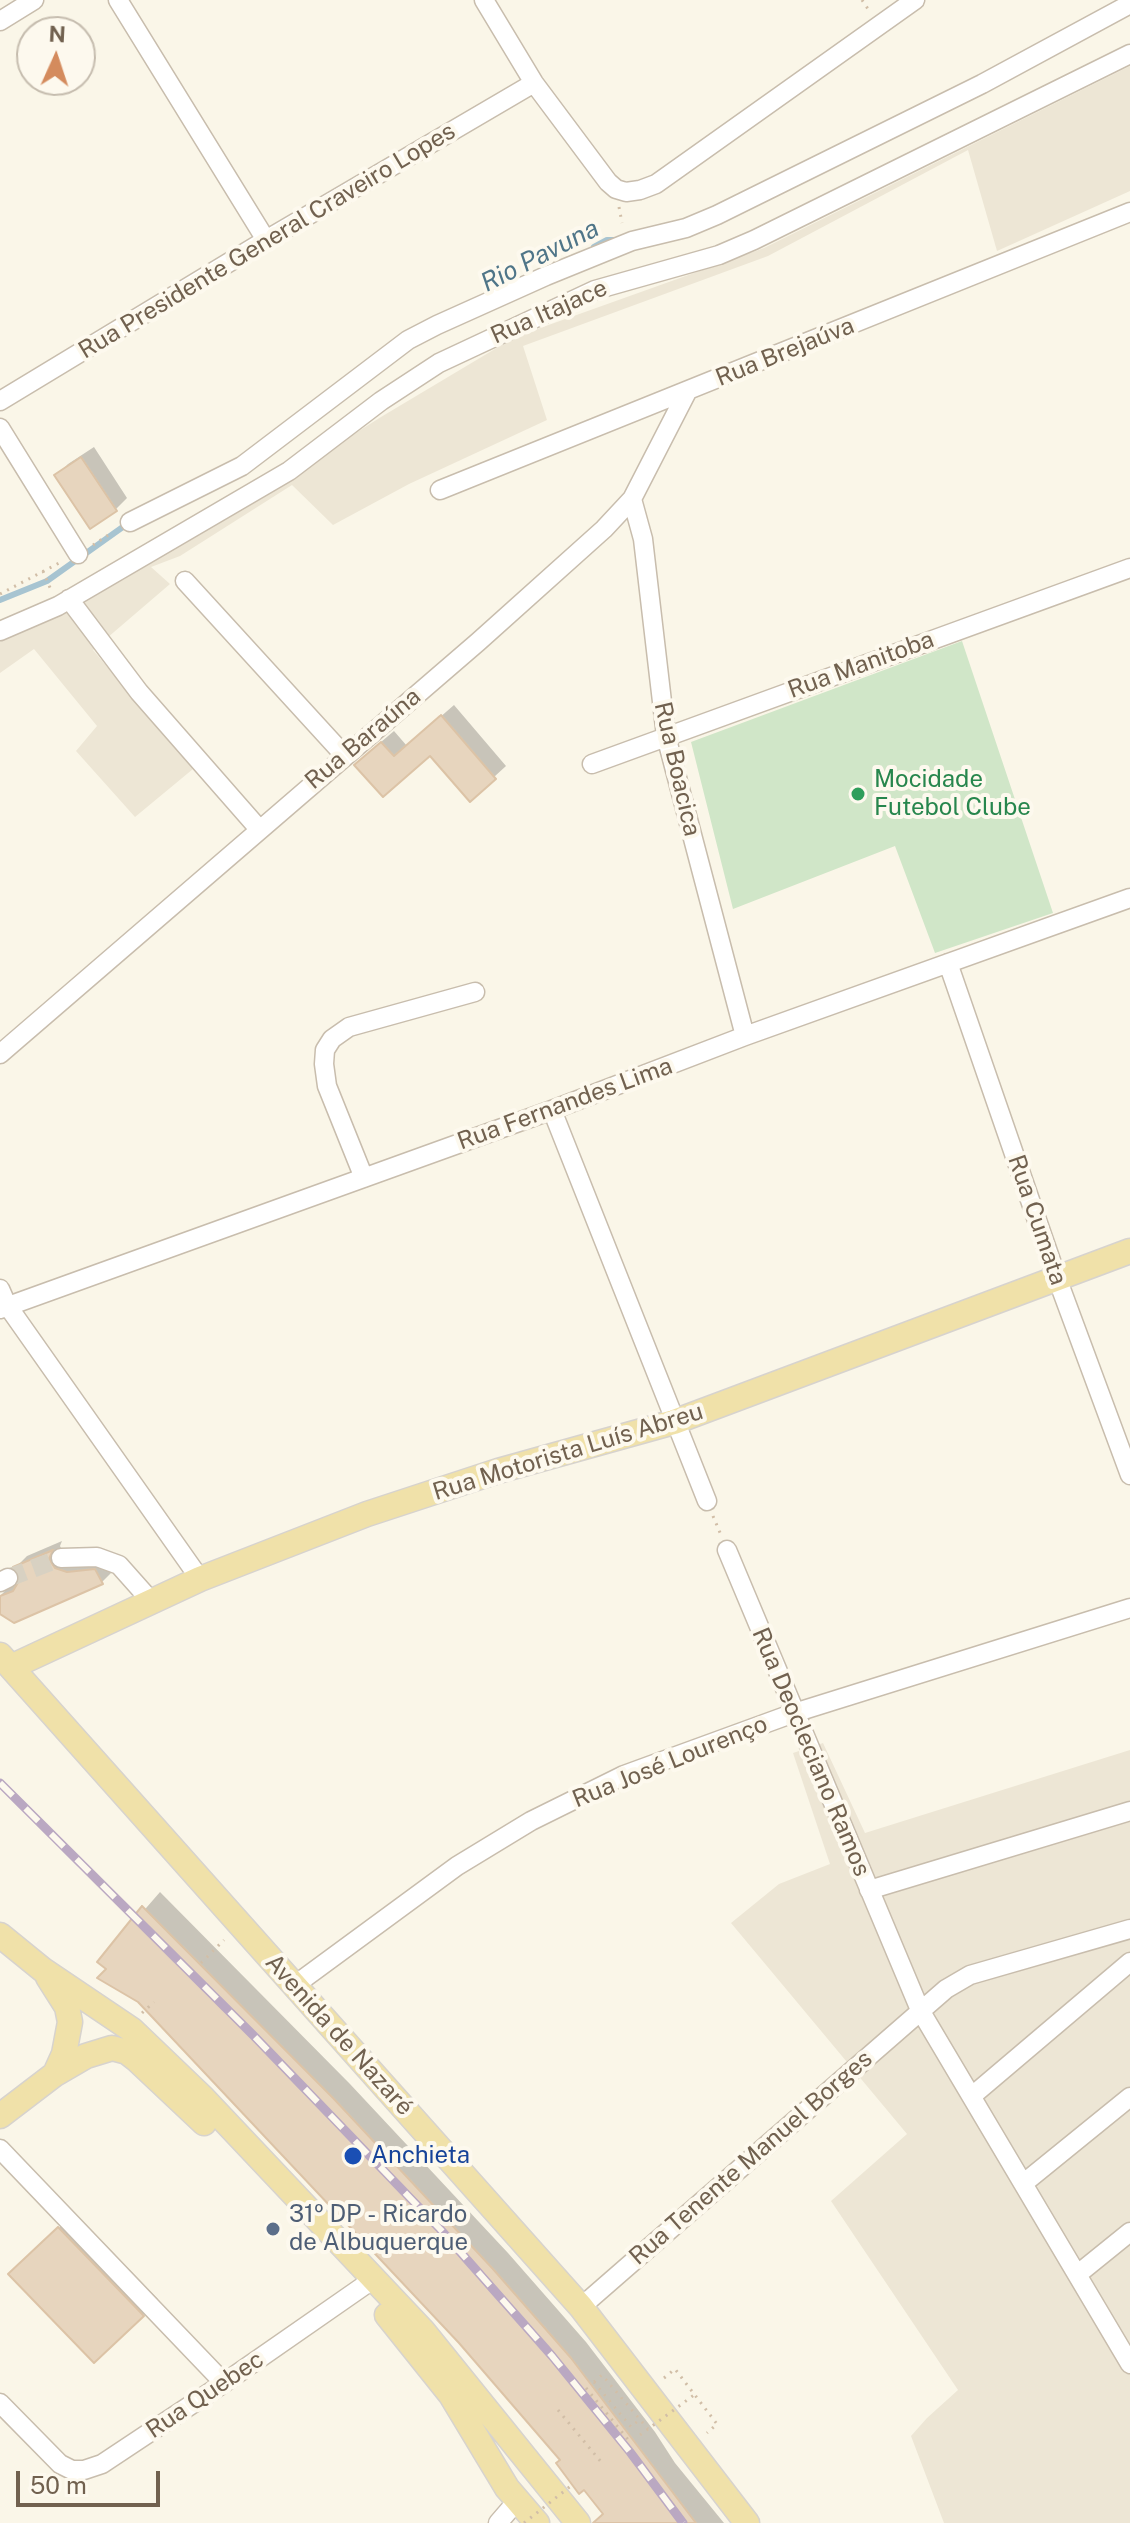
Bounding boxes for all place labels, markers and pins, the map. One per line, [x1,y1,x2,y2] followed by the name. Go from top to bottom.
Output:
[874,766,1031,822] place label: Mocidade Futebol Clube
[849,785,867,803] marker: Mocidade Futebol Clube
[371,2142,470,2170] place label: Anchieta
[342,2145,364,2167] marker: Anchieta
[289,2201,468,2257] place label: 31º DP - Ricardo de Albuquerque
[264,2220,282,2238] marker: 31º DP - Ricardo de Albuquerque

